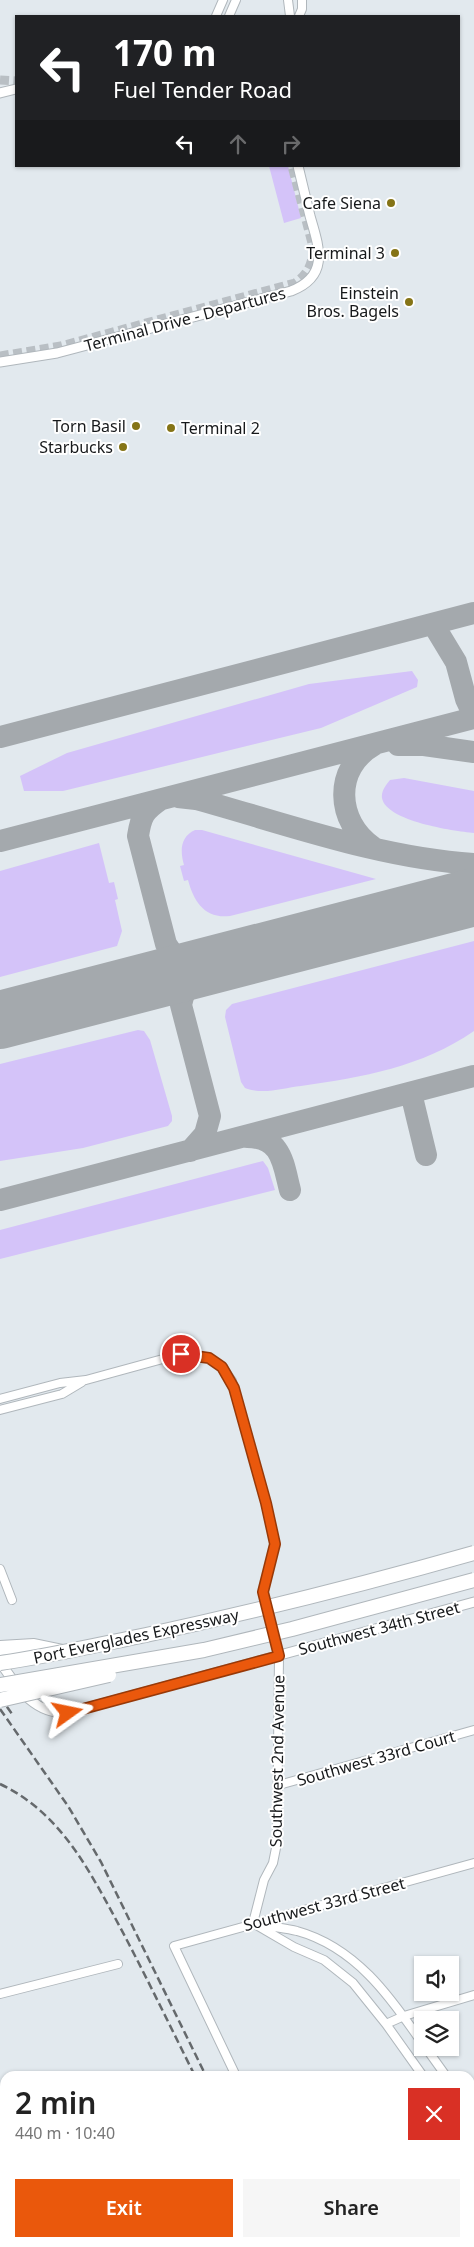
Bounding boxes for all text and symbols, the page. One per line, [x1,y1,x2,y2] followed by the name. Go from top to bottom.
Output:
[113,29,216,76] text: 170 m
[30,35,95,100] icon: left
[113,74,292,104] text: Fuel Tender Road
[171,130,199,158] icon: left
[224,130,252,158] icon: ahead
[277,130,305,158] icon: right
[302,192,381,214] place label: Cafe Siena
[385,197,397,209] marker: Cafe Siena
[306,242,385,264] place label: Terminal 3
[389,247,401,259] marker: Terminal 3
[82,282,288,356] street label: Terminal Drive - Departures
[306,282,399,322] place label: Einstein Bros. Bagels
[403,296,415,308] marker: Einstein Bros. Bagels
[53,415,126,437] place label: Torn Basil
[181,417,260,439] place label: Terminal 2
[130,420,142,432] marker: Torn Basil
[165,422,177,434] marker: Terminal 2
[39,436,113,458] place label: Starbucks
[117,441,129,453] marker: Starbucks
[160,1333,202,1375] pin
[167,1340,195,1368] icon: arrive
[296,1596,462,1660] street label: Southwest 34th Street
[31,1603,242,1669] street label: Port Everglades Expressway
[264,1675,290,1847] street label: Southwest 2nd Avenue
[41,1686,93,1738] position arrow
[294,1725,458,1791] street label: Southwest 33rd Court
[241,1872,407,1936] street label: Southwest 33rd Street
[414,1956,459,2056] map controls
[414,1956,459,2001] button: sound
[414,2011,459,2056] button: layers
[15,2082,96,2123] text: 2 min
[408,2088,460,2140] button: close
[15,2122,115,2144] text: 440 m · 10:40
[15,2179,233,2237] button: Exit
[243,2179,460,2237] button: Share

